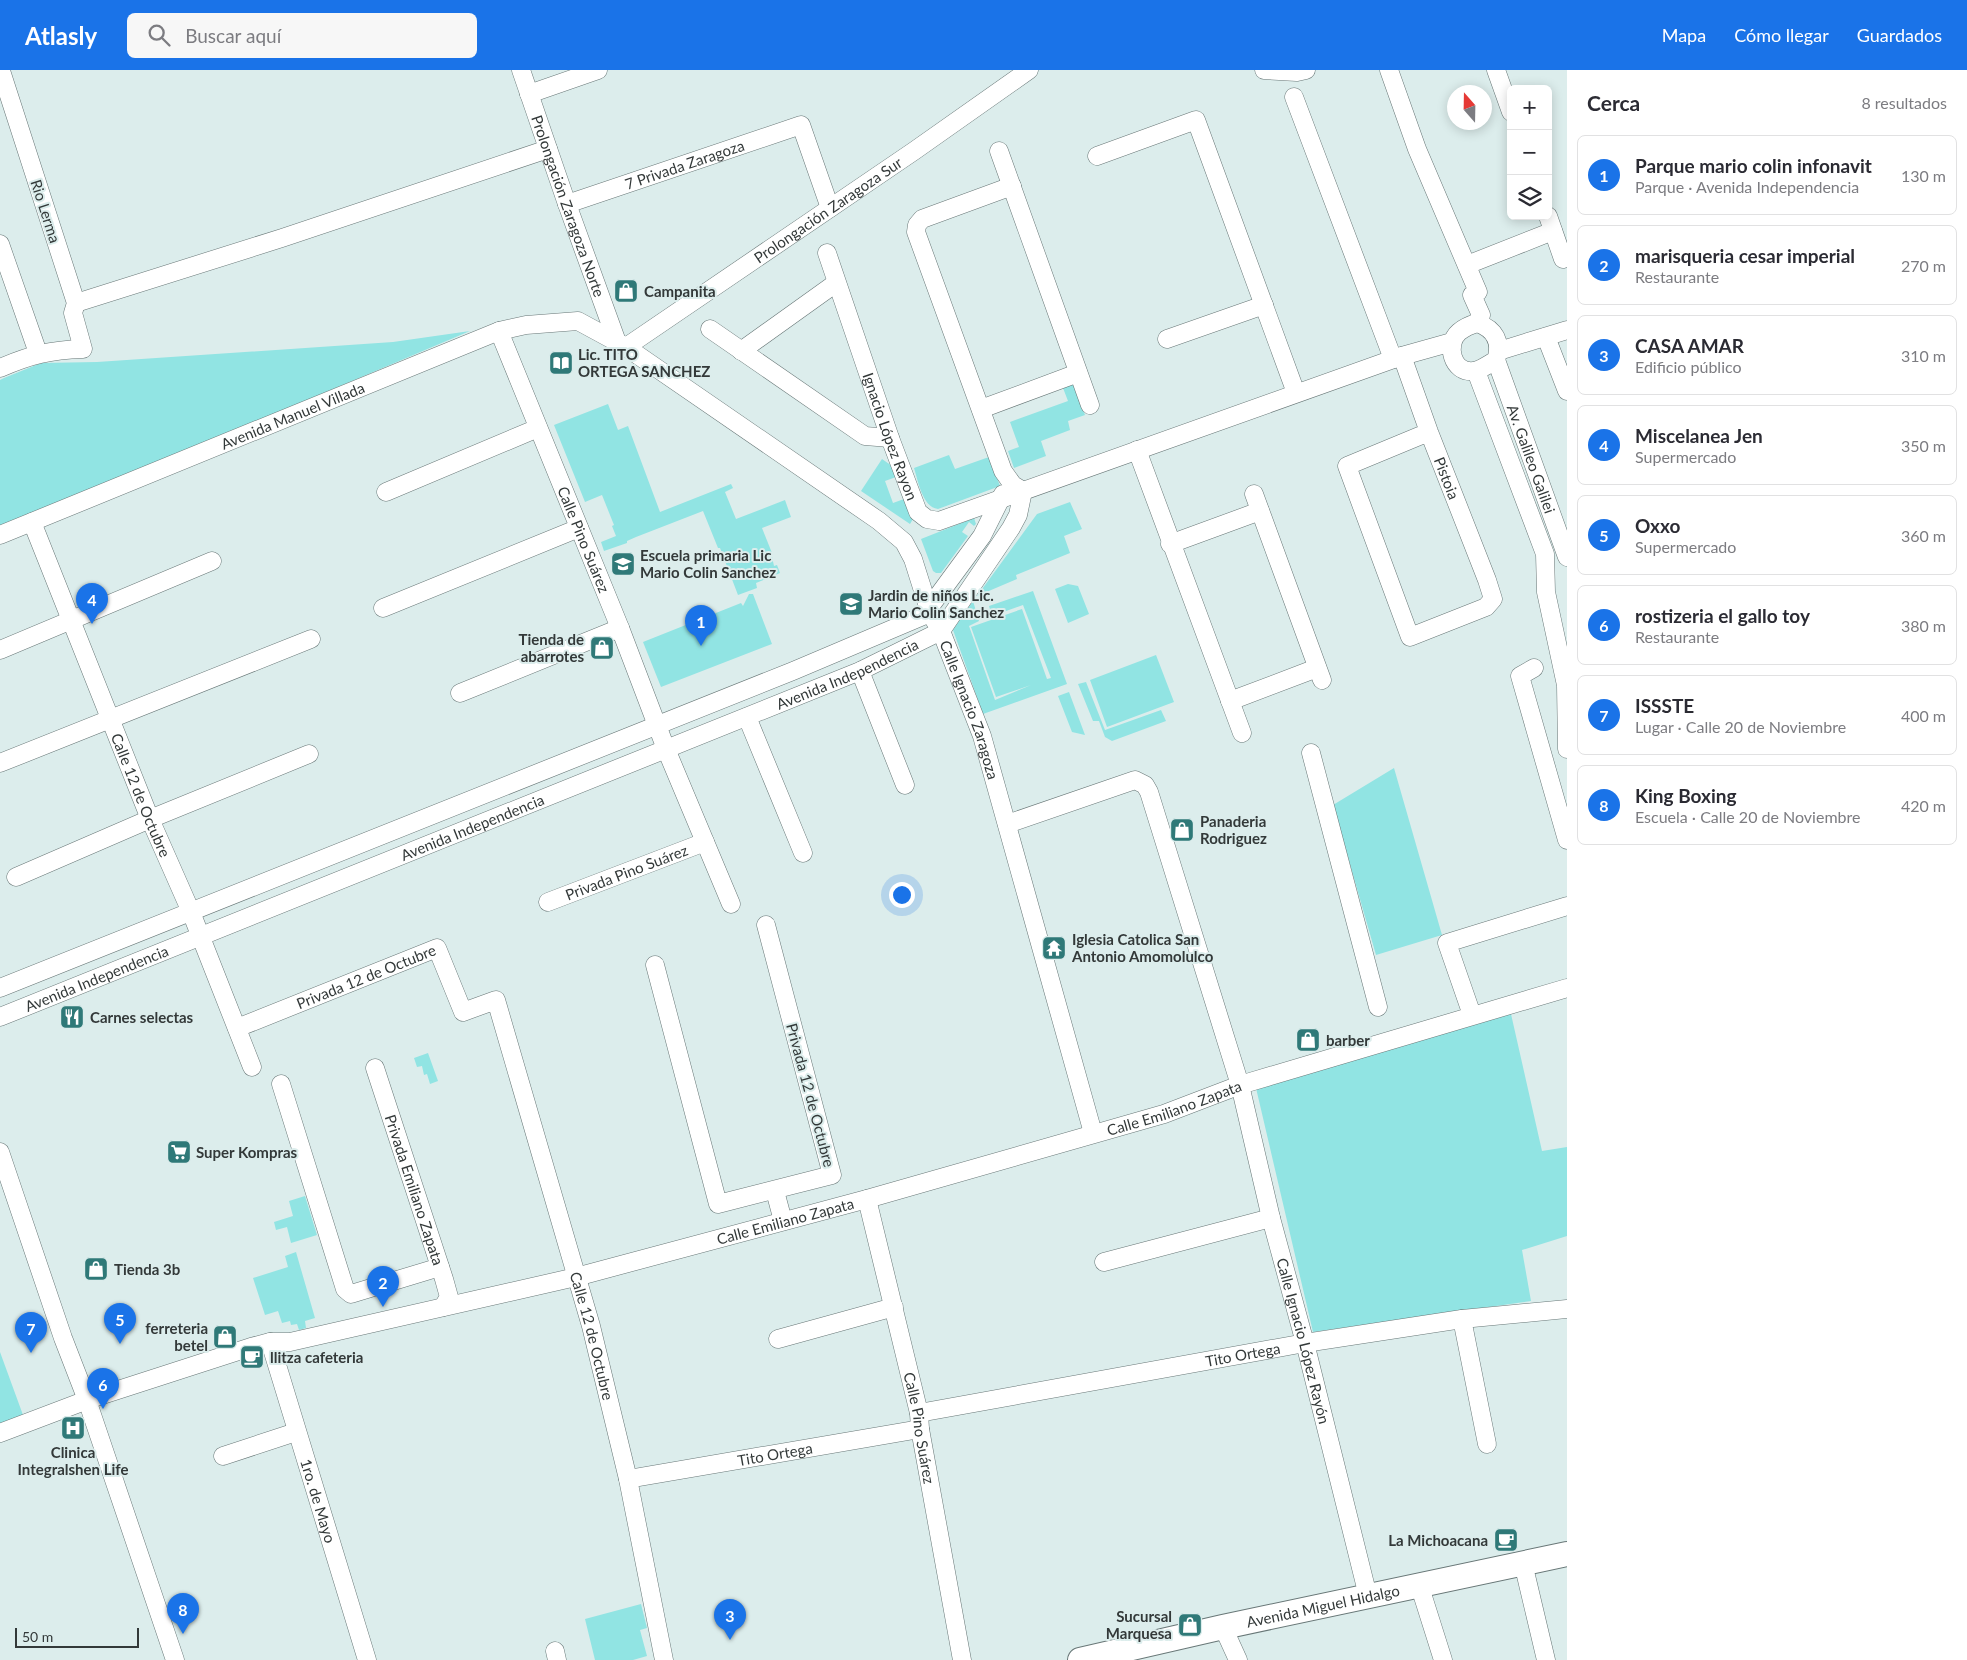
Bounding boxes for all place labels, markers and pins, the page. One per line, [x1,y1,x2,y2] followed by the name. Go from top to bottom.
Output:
[613,278,639,304] shop icon: Campanita
[644,282,716,300] place label: Campanita
[578,345,710,380] place label: Lic. TITO ORTEGA SANCHEZ
[548,350,574,376] library icon: Lic. TITO ORTEGA SANCHEZ
[640,546,776,581] place label: Escuela primaria Lic Mario Colin Sanchez
[610,551,636,577] school or university icon: Escuela primaria Lic Mario Colin Sanchez
[76,583,108,624] pin: 4
[868,586,1004,621] place label: Jardin de niños Lic. Mario Colin Sanchez
[838,591,864,617] school or university icon: Jardin de niños Lic. Mario Colin Sanchez
[685,605,717,646] pin: 1
[518,630,584,665] place label: Tienda de abarrotes
[589,635,615,661] shop icon: Tienda de abarrotes
[1200,812,1267,847] place label: Panaderia Rodriguez
[1169,817,1195,843] shop icon: Panaderia Rodriguez
[1071,930,1214,965] place label: Iglesia Catolica San Antonio Amomolulco
[1041,935,1067,961] temple icon: Iglesia Catolica San Antonio Amomolulco
[59,1004,85,1030] restaurant icon: Carnes selectas
[90,1008,194,1026] place label: Carnes selectas
[1295,1027,1321,1053] shop icon: barber
[1326,1031,1370,1049] place label: barber
[166,1139,192,1165] supermarket icon: Super Kompras
[196,1143,298,1161] place label: Super Kompras
[83,1256,109,1282] shop icon: Tienda 3b
[114,1260,180,1278] place label: Tienda 3b
[367,1266,399,1307] pin: 2
[104,1303,136,1344] pin: 5
[15,1312,47,1353] pin: 7
[145,1319,208,1354] place label: ferreteria betel
[212,1324,238,1350] shop icon: ferreteria betel
[239,1344,265,1370] cafe icon: llitza cafeteria
[270,1348,363,1366] place label: llitza cafeteria
[87,1368,119,1409] pin: 6
[60,1415,86,1441] hospital icon: Clinica Integralshen Life
[18,1443,128,1478] place label: Clinica Integralshen Life
[1493,1527,1519,1553] cafe icon: La Michoacana
[1388,1531,1488,1549] place label: La Michoacana
[167,1593,199,1634] pin: 8
[714,1599,746,1640] pin: 3
[1106,1607,1172,1642] place label: Sucursal Marquesa
[1177,1612,1203,1638] shop icon: Sucursal Marquesa

